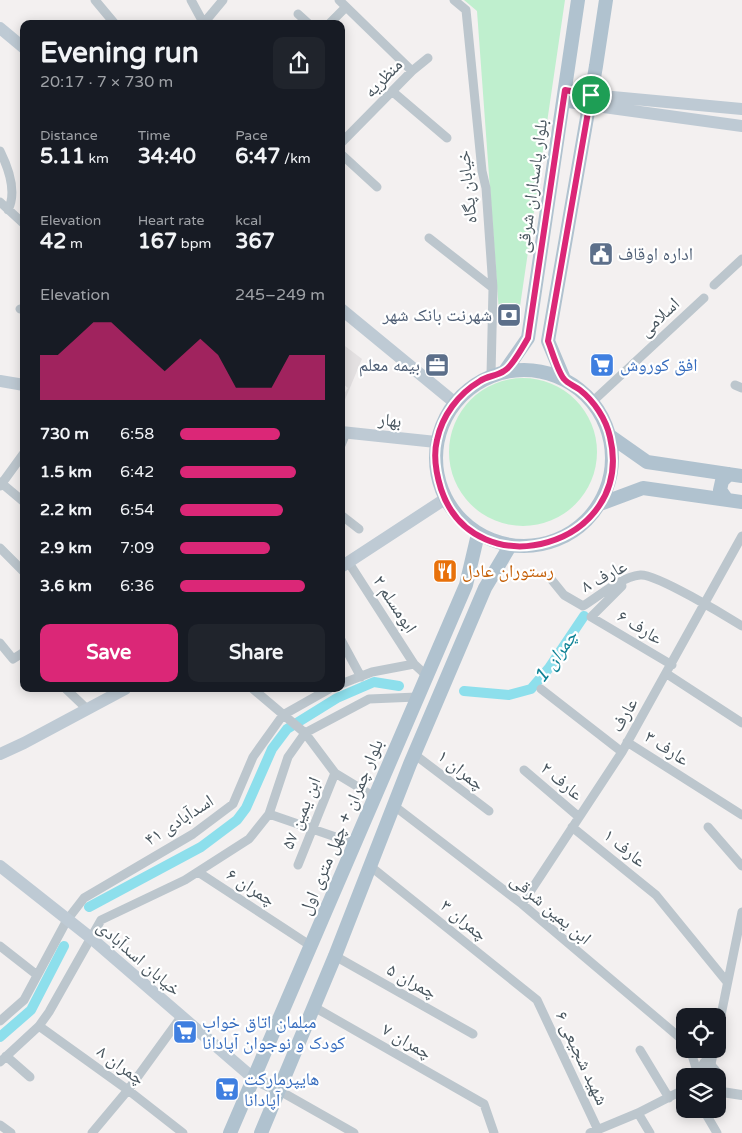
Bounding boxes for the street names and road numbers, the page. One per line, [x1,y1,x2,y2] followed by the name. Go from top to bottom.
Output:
[359,54,407,102] street label: منظریه
[512,118,552,254] street label: بلوار پاسداران شرقی
[452,149,482,225] street label: خیابان پگاه
[634,293,684,341] street label: اسلامی
[376,408,403,432] street label: بهار
[577,555,631,597] street label: عارف ۸
[367,571,422,638] street label: ابومسلم ۲
[613,605,667,649] street label: عارف ۶
[606,694,642,736] street label: عارف
[641,726,693,770] street label: عارف ۳
[294,736,388,918] street label: بلوار چمران + چهل متری اول
[433,745,489,795] street label: چمران ۱
[536,757,588,805] street label: عارف ۲
[277,774,325,852] street label: ابن یمین ۵۷
[140,790,218,850] street label: اسدآبادی ۴۱
[599,824,651,872] street label: عارف ۱
[222,863,280,911] street label: چمران ۶
[506,869,596,949] street label: ابن یمین شرقی
[436,895,492,945] street label: چمران ۳
[92,916,186,1000] street label: خیابان اسدآبادی
[383,958,441,1004] street label: چمران ۵
[551,1007,613,1109] street label: شهید شجیعی ۶
[378,1018,436,1064] street label: چمران ۷
[93,1040,149,1090] street label: چمران ۸

